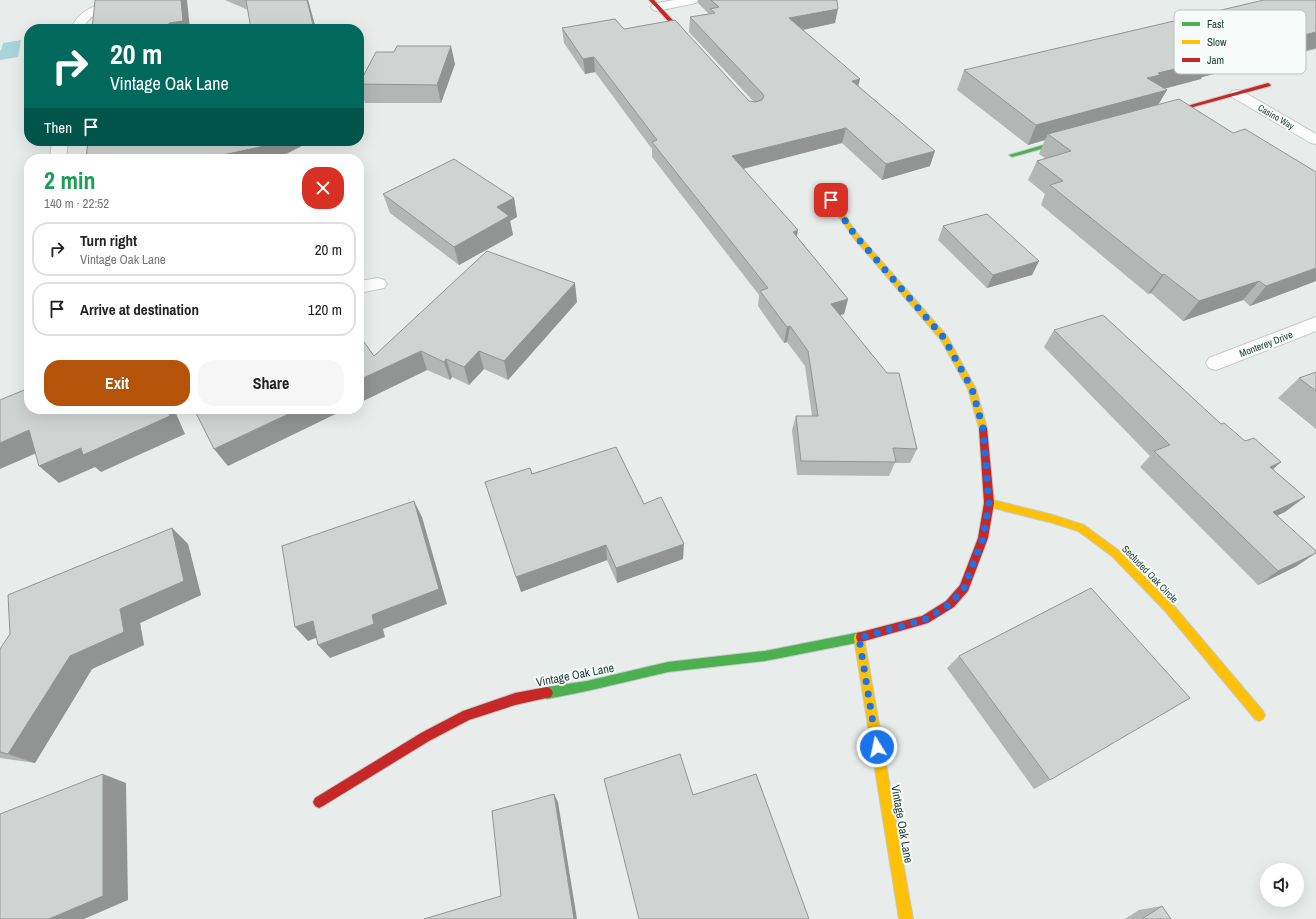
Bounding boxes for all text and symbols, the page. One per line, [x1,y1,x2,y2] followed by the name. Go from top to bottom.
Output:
[1174,10,1306,74] legend
[1207,17,1225,31] text: Fast
[110,35,162,73] text: 20 m
[1207,35,1227,49] text: Slow
[44,40,96,92] icon: right
[1207,53,1224,67] text: Jam
[110,71,229,96] text: Vintage Oak Lane
[1256,102,1297,132] street label: Casino Way
[80,116,102,138] icon: arrive
[44,117,72,138] text: Then
[44,164,95,196] text: 2 min
[302,167,344,209] button: close
[814,183,848,217] pin
[820,189,842,211] icon: arrive
[44,195,109,212] text: 140 m · 22:52
[80,230,137,251] text: Turn right
[46,238,68,260] icon: right
[315,239,342,260] text: 20 m
[80,251,166,268] text: Vintage Oak Lane
[46,298,68,320] icon: arrive
[80,299,199,320] text: Arrive at destination
[308,299,342,320] text: 120 m
[1238,328,1295,360] street label: Monterey Drive
[44,360,190,406] button: Exit
[198,360,344,406] button: Share
[1119,542,1181,606] street label: Secluded Oak Circle
[535,660,615,690] street label: Vintage Oak Lane
[856,726,898,768] position arrow
[887,784,917,864] street label: Vintage Oak Lane
[1260,863,1304,907] map controls
[1260,863,1304,907] button: sound

